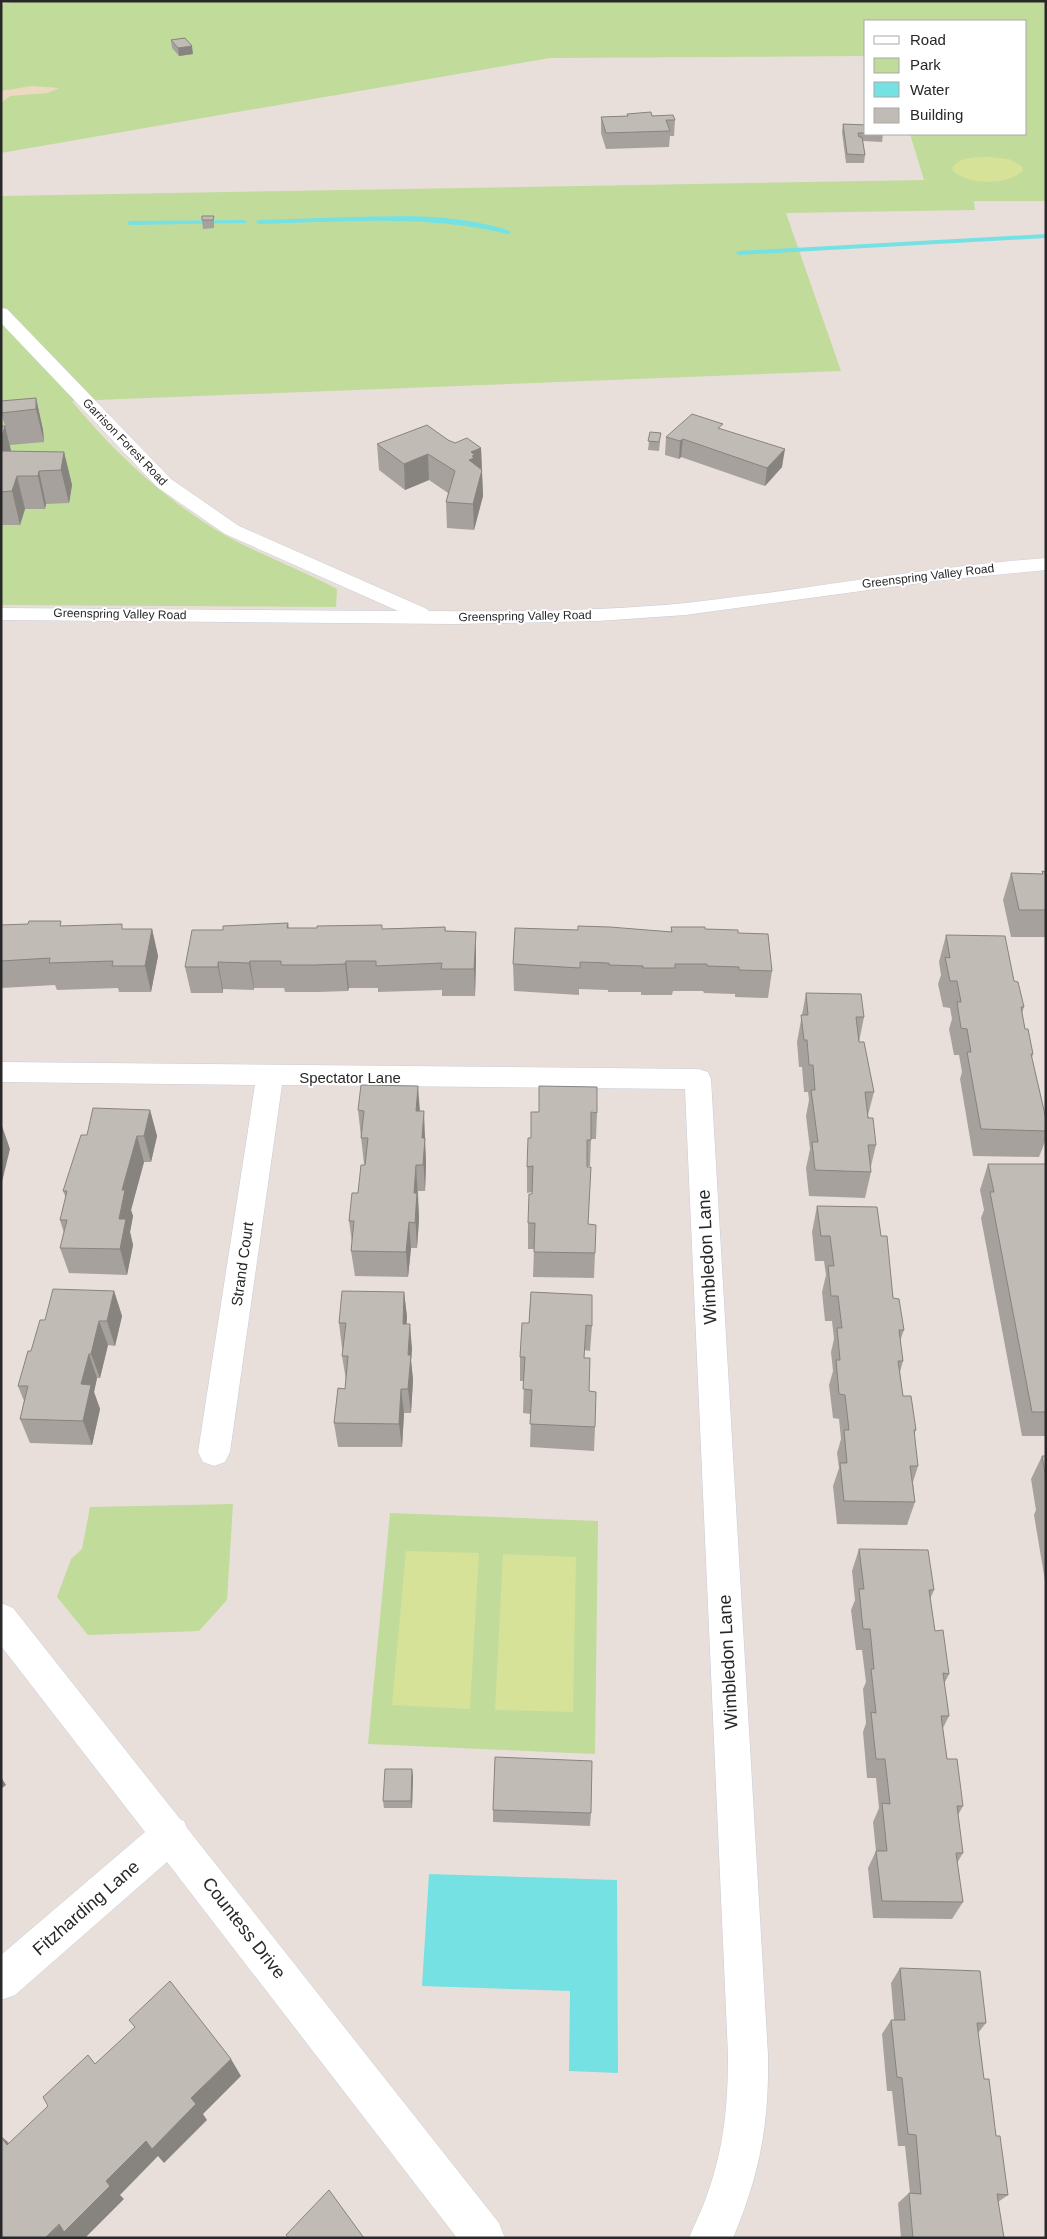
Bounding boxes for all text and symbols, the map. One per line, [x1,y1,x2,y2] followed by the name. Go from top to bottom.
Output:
[864,20,1027,135] legend
[910,31,946,48] text: Road
[910,56,941,73] text: Park
[910,81,949,98] text: Water
[910,106,963,123] text: Building
[80,396,170,488] street label: Garrison Forest Road
[861,561,995,591] street label: Greenspring Valley Road
[53,606,187,622] street label: Greenspring Valley Road
[458,608,592,624] street label: Greenspring Valley Road
[299,1069,401,1086] street label: Spectator Lane
[693,1189,721,1325] street label: Wimbledon Lane
[228,1220,256,1307] street label: Strand Court
[714,1594,742,1730] street label: Wimbledon Lane
[29,1856,143,1960] street label: Fitzharding Lane
[198,1873,290,1983] street label: Countess Drive

